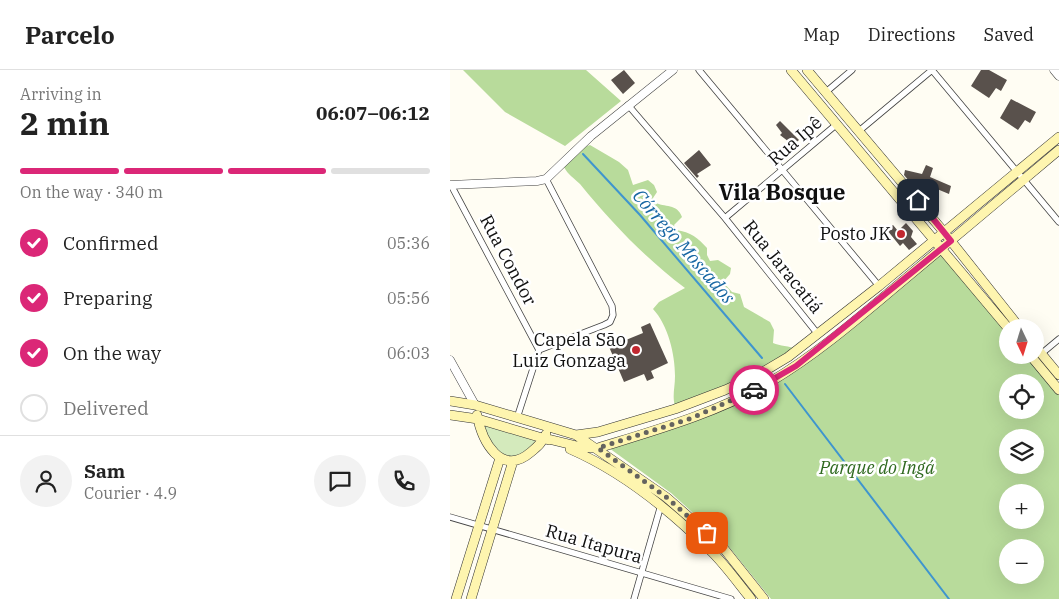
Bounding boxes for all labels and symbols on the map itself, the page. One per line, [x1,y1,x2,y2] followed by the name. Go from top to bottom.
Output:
[763,111,826,170] street label: Rua Ipê
[719,177,845,206] district label: Vila Bosque
[897,179,939,221] pin
[628,184,740,308] water label: Córrego Moscados
[475,210,542,309] street label: Rua Condor
[739,215,828,318] street label: Rua Jaracatiá
[820,222,891,245] place label: Posto JK
[895,228,907,240] marker: Posto JK
[999,319,1044,364] north arrow
[512,328,626,372] place label: Capela São Luiz Gonzaga
[630,344,642,356] marker: Capela São Luiz Gonzaga
[729,365,779,415] courier
[818,456,935,479] park label: Parque do Ingá
[686,512,728,554] pin
[543,519,645,568] street label: Rua Itapura

